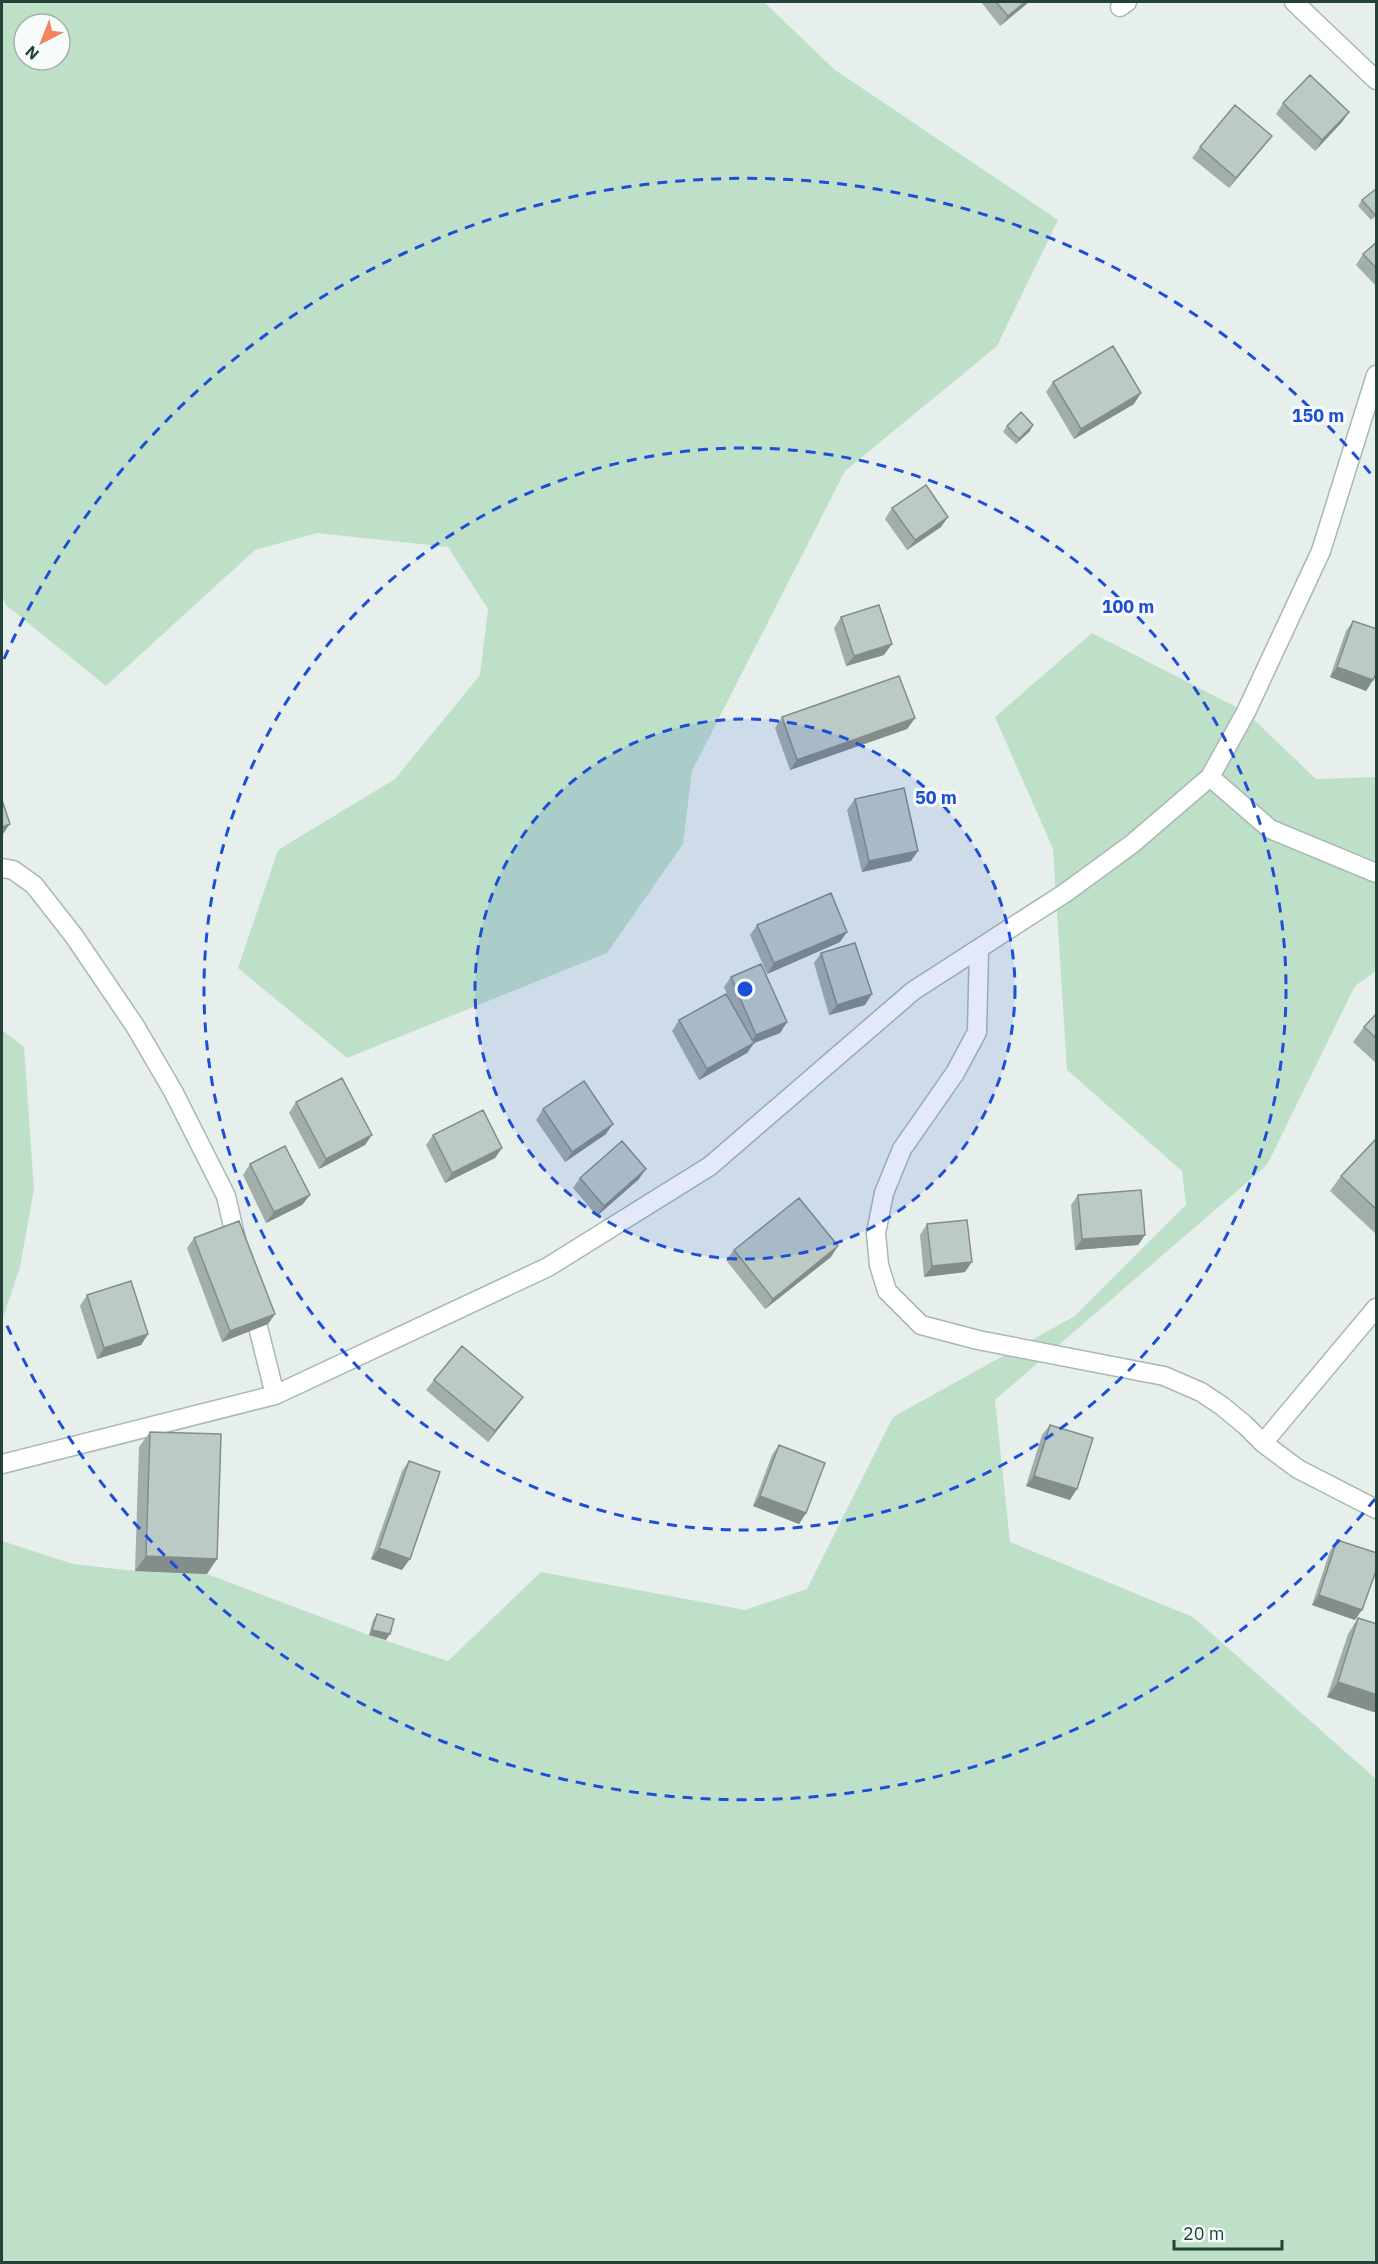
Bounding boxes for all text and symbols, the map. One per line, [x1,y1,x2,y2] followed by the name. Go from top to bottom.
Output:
[12,12,72,72] north arrow
[21,42,43,64] text: N
[1292,404,1344,427] text: 150 m
[1102,595,1154,618] text: 100 m
[915,786,957,809] text: 50 m
[735,979,755,999] centre of rings
[1174,2213,1282,2251] scale bar
[1183,2222,1225,2245] text: 20 m

